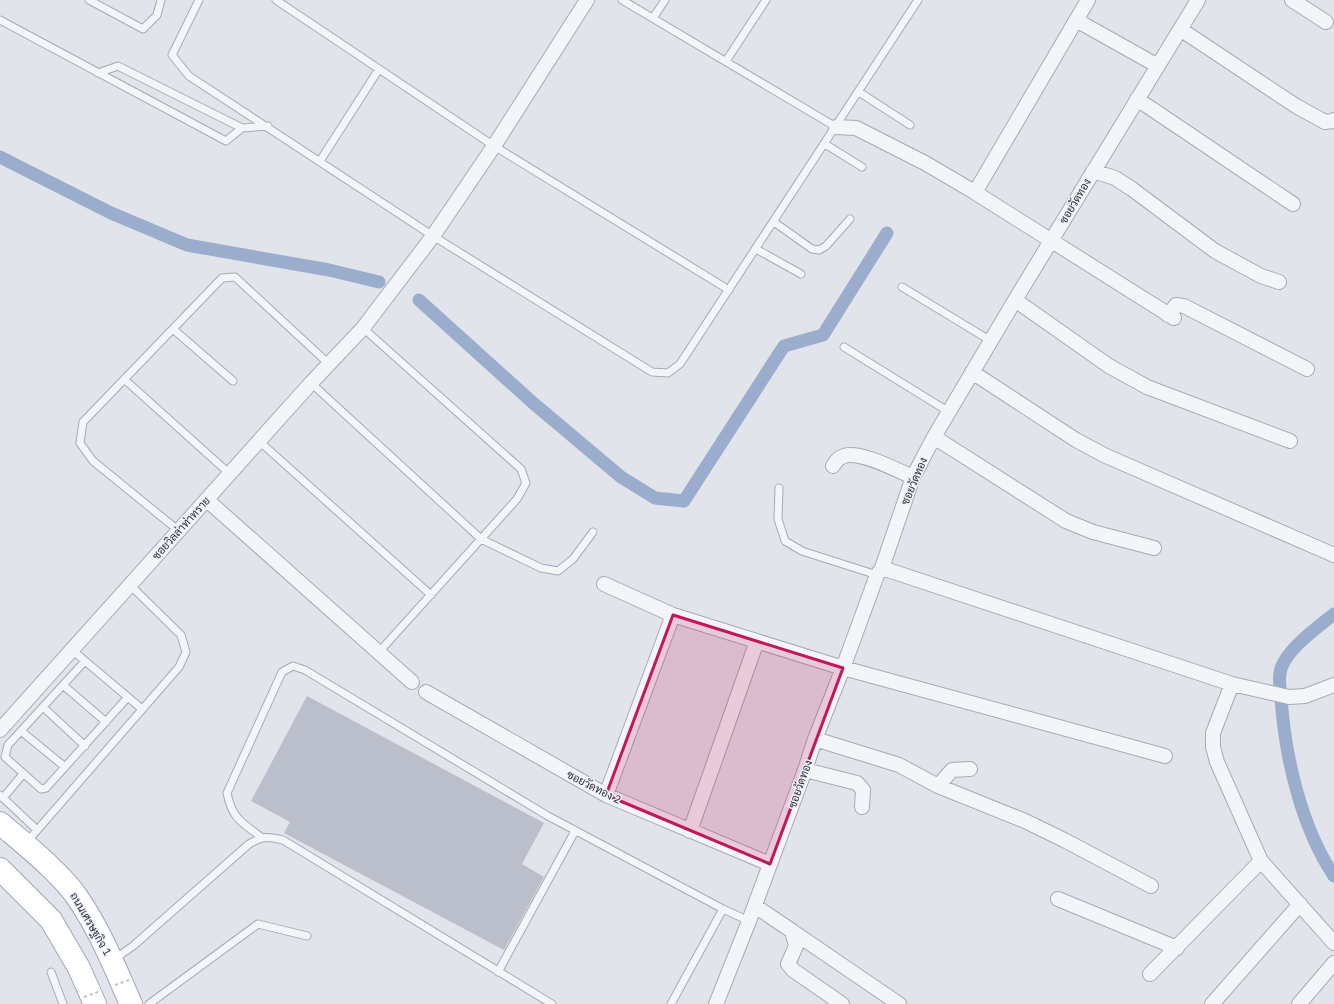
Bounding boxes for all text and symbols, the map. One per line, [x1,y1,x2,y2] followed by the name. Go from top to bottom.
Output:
[1056,176,1094,226] street label: ซอยวัดทอง
[898,455,930,507] street label: ซอยวัดทอง
[149,494,213,562] street label: ซอยวิลล่าท่าทราย
[785,758,815,810] street label: ซอยวัดทอง
[564,767,624,807] street label: ซอยวัดทอง 2
[66,890,115,959] street label: ถนนเศรษฐกิจ 1

